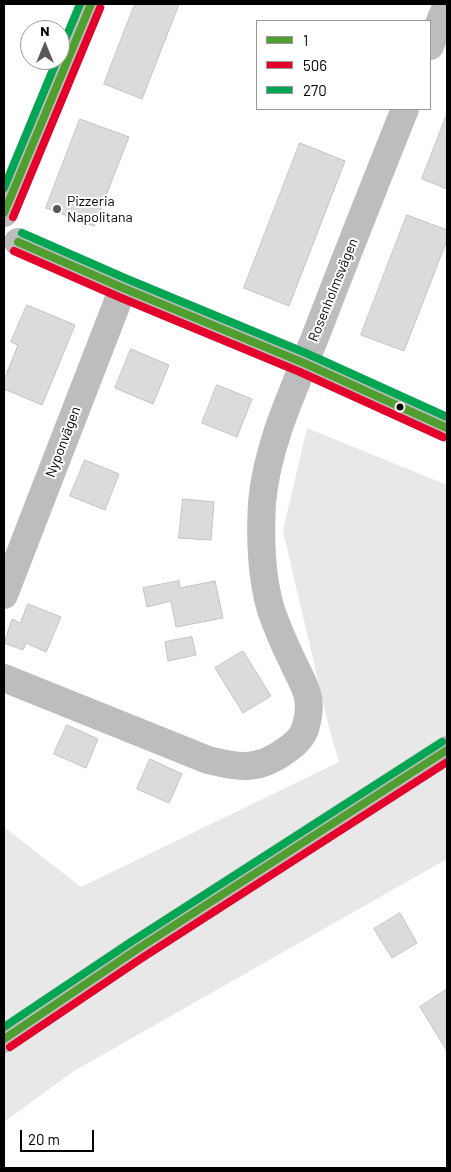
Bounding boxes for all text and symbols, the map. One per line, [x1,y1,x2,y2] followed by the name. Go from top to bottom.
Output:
[20,20,70,70] north arrow
[256,20,431,110] legend
[40,22,50,39] text: N
[303,31,308,49] text: 1
[303,56,327,74] text: 506
[303,81,327,99] text: 270
[67,193,133,226] place label: Pizzeria Napolitana
[51,203,63,215] marker: Pizzeria Napolitana
[305,236,361,344] street label: Rosenholmsvägen
[395,402,405,412] unlabelled marker
[42,404,84,480] street label: Nyponvägen
[22,1120,96,1152] scale bar
[28,1130,60,1148] text: 20 m

